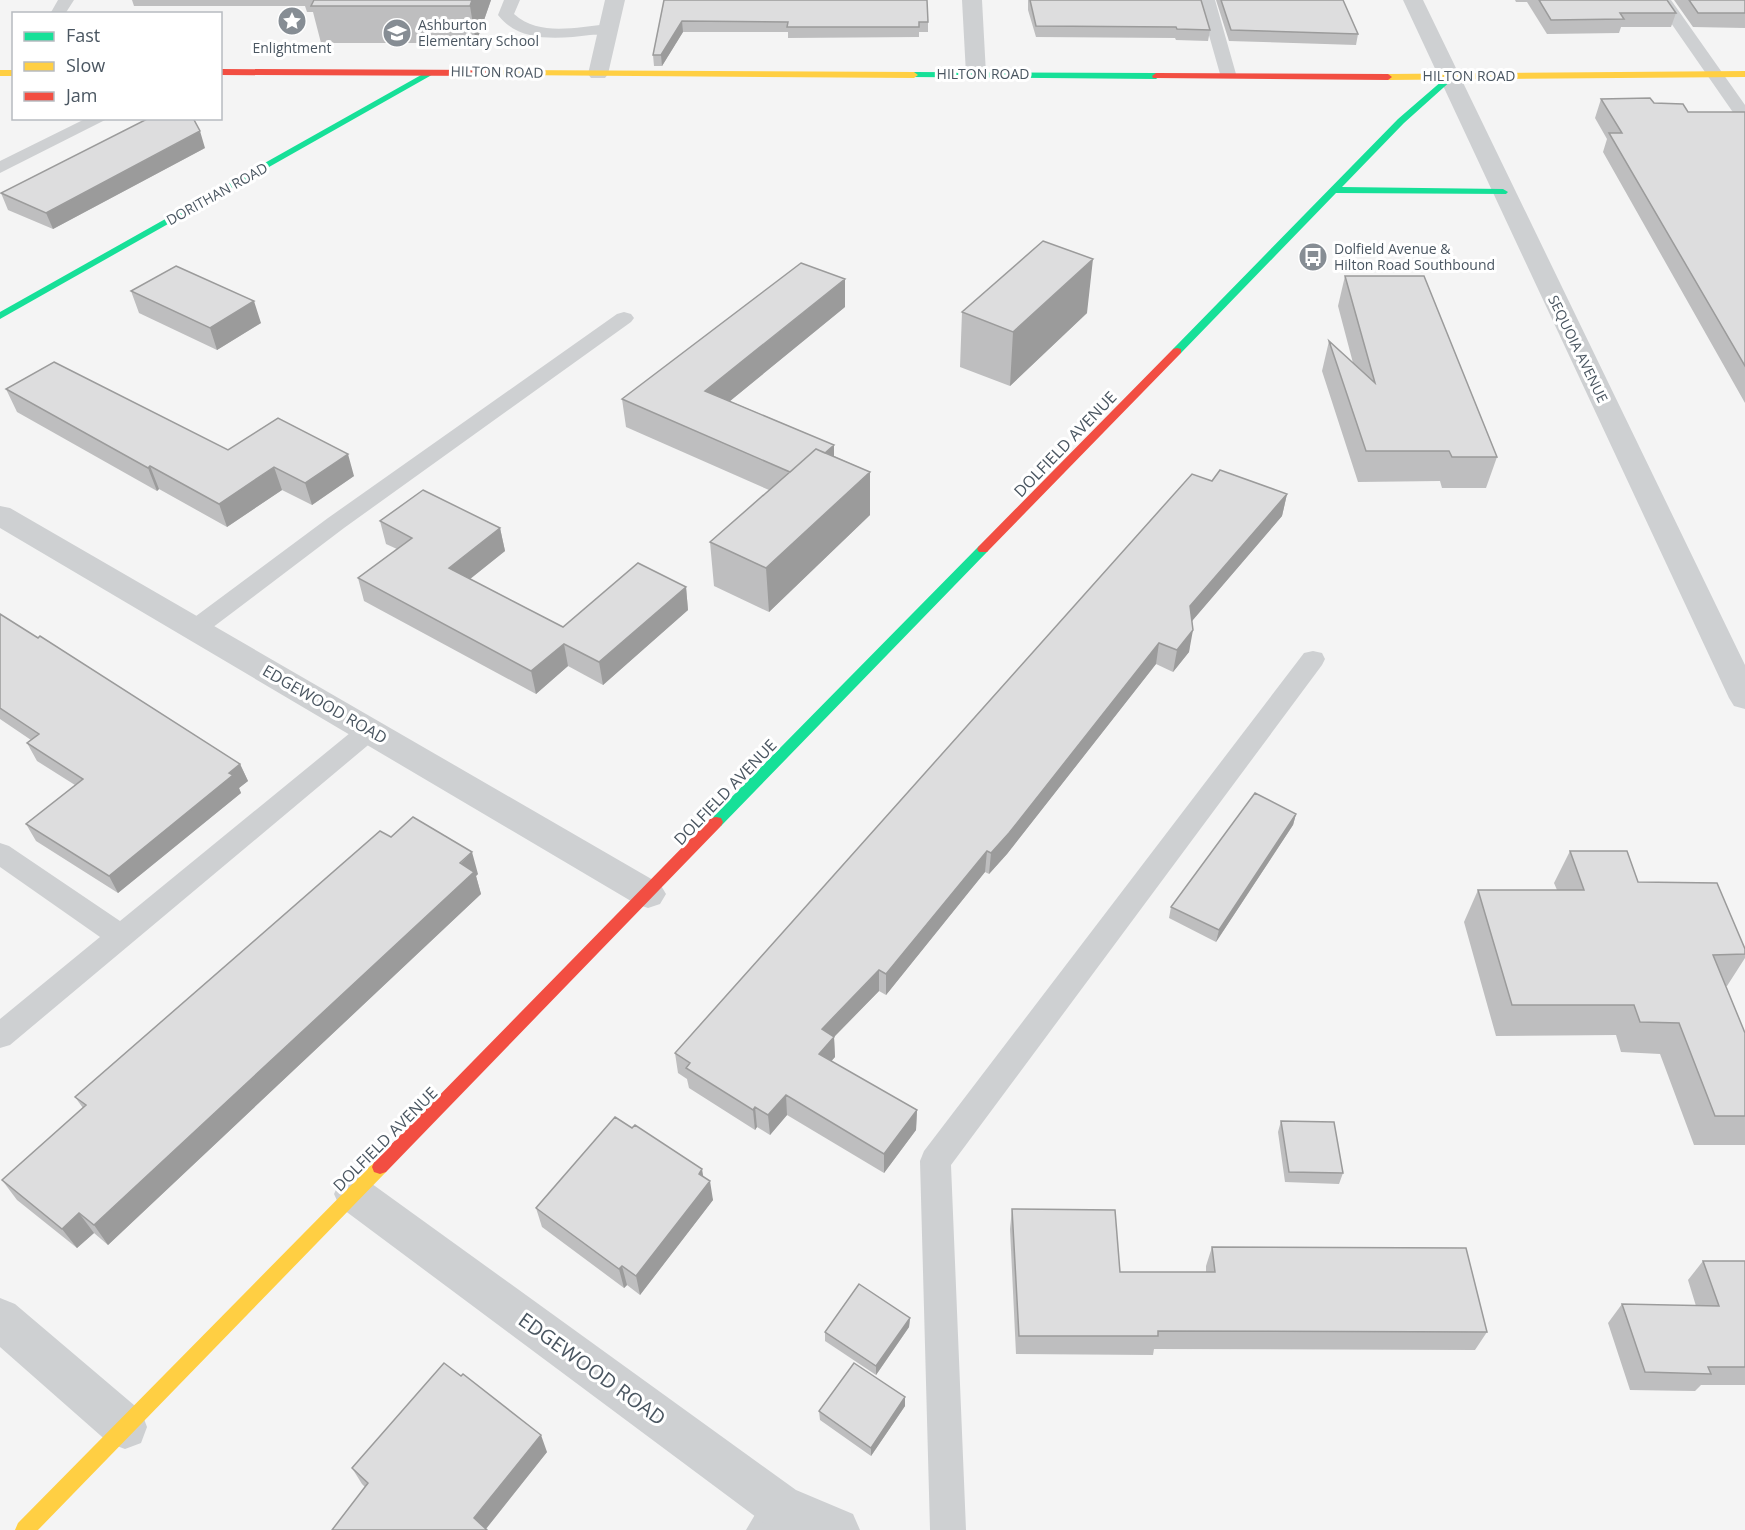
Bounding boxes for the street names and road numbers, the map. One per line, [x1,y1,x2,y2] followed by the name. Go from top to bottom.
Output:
[450,61,544,82] street label: HILTON ROAD
[937,64,1029,83] street label: HILTON ROAD
[1423,66,1515,85] street label: HILTON ROAD
[163,158,271,229] street label: DORITHAN ROAD
[1544,292,1613,406] street label: SEQUOIA AVENUE
[1009,386,1121,502] street label: DOLFIELD AVENUE
[259,659,391,749] street label: EDGEWOOD ROAD
[669,734,781,850] street label: DOLFIELD AVENUE
[328,1082,442,1196] street label: DOLFIELD AVENUE
[513,1306,671,1431] street label: EDGEWOOD ROAD

